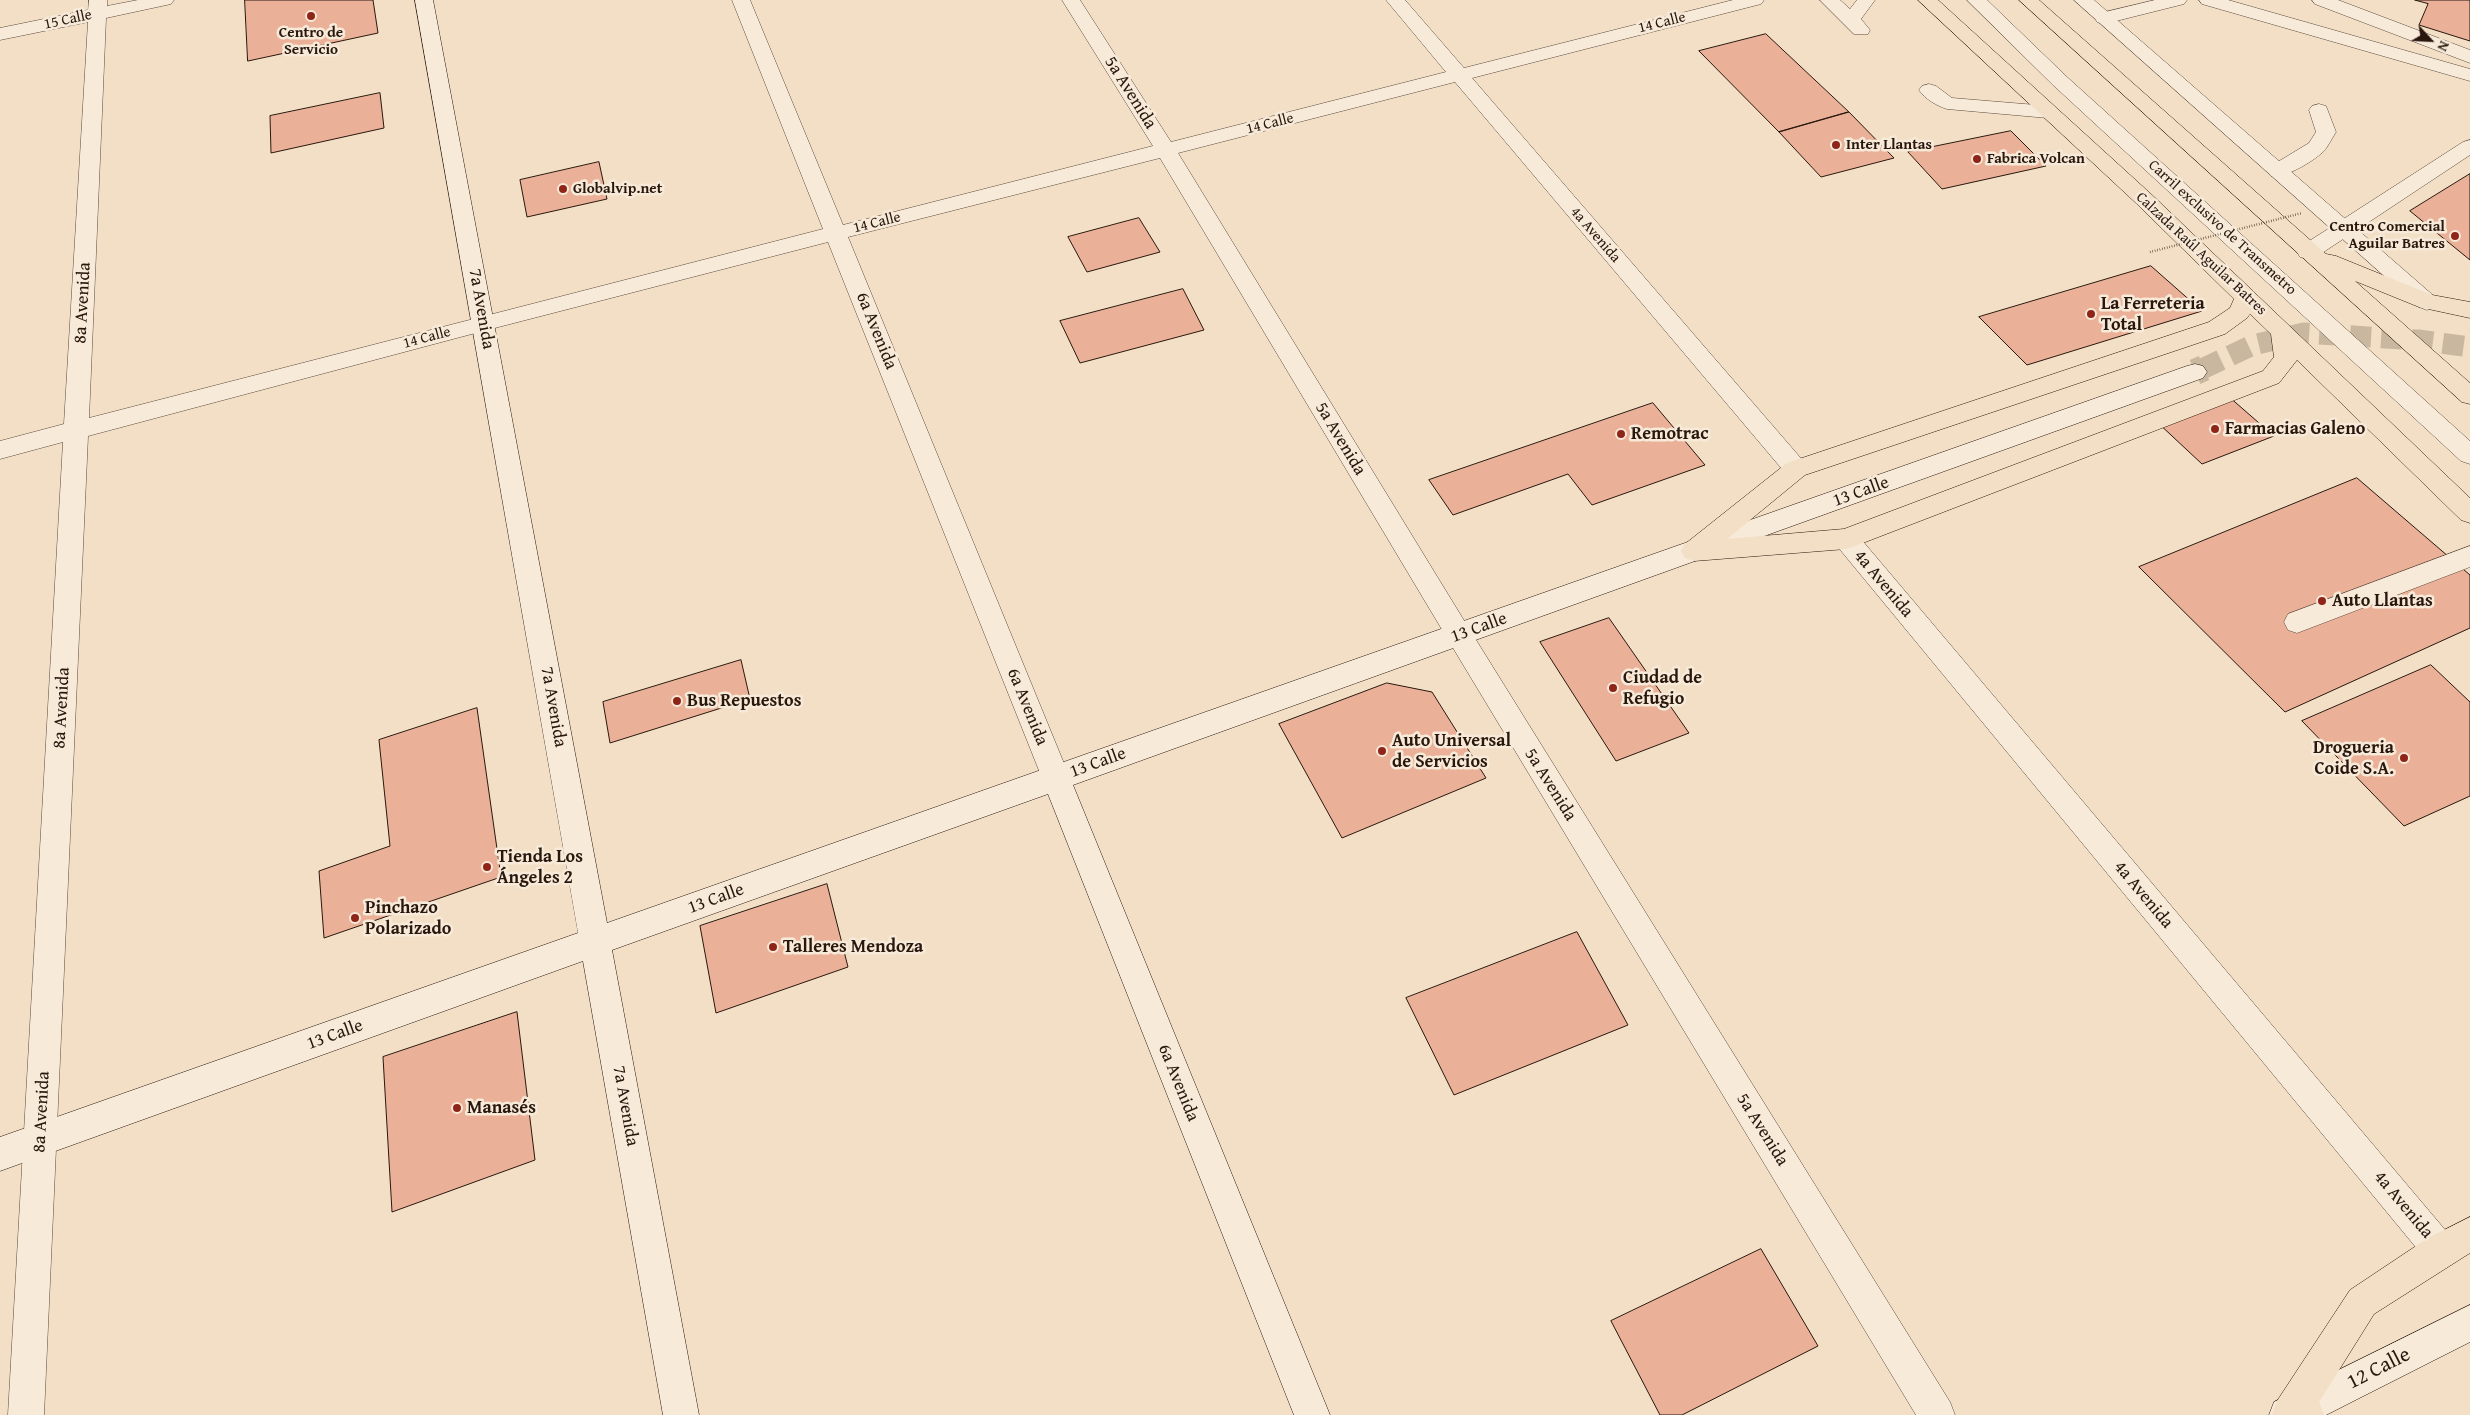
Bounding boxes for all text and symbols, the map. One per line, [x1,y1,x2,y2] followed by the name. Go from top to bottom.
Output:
[42,6,94,34] street label: 15 Calle
[1636,8,1688,38] street label: 14 Calle
[305,10,317,22] marker: Centro de Servicio
[2405,15,2455,65] north arrow
[279,24,343,59] place label: Centro de Servicio
[2433,38,2455,55] text: N
[1099,53,1161,133] street label: 5a Avenida
[1244,109,1296,139] street label: 14 Calle
[1846,136,1932,154] place label: Inter Llantas
[1830,139,1842,151] marker: Inter Llantas
[1987,150,2085,168] place label: Fabrica Volcan
[1971,153,1983,165] marker: Fabrica Volcan
[2144,157,2300,299] street label: Carril exclusivo de Transmetro
[573,180,662,198] place label: Globalvip.net
[557,183,569,195] marker: Globalvip.net
[2132,189,2270,319] street label: Calzada Raúl Aguilar Batres
[1566,203,1624,267] street label: 4a Avenida
[851,208,903,238] street label: 14 Calle
[2329,218,2445,253] place label: Centro Comercial Aguilar Batres
[2449,230,2461,242] marker: Centro Comercial Aguilar Batres
[70,262,96,344] street label: 8a Avenida
[463,267,499,351] street label: 7a Avenida
[851,289,901,373] street label: 6a Avenida
[2101,293,2205,336] place label: La Ferreteria Total
[2085,308,2097,320] marker: La Ferreteria Total
[401,323,453,353] street label: 14 Calle
[1310,399,1370,479] street label: 5a Avenida
[2225,418,2365,440] place label: Farmacias Galeno
[1631,423,1708,445] place label: Remotrac
[2209,423,2221,435] marker: Farmacias Galeno
[1615,428,1627,440] marker: Remotrac
[1830,472,1892,512] street label: 13 Calle
[1849,546,1917,622] street label: 4a Avenida
[2332,590,2433,612] place label: Auto Llantas
[2316,595,2328,607] marker: Auto Llantas
[1448,608,1510,648] street label: 13 Calle
[535,665,571,749] street label: 7a Avenida
[1002,665,1052,749] street label: 6a Avenida
[49,667,75,749] street label: 8a Avenida
[1623,667,1702,710] place label: Ciudad de Refugio
[1607,682,1619,694] marker: Ciudad de Refugio
[687,690,801,712] place label: Bus Repuestos
[671,695,683,707] marker: Bus Repuestos
[1392,730,1511,772] place label: Auto Universal de Servicios
[2313,737,2394,780] place label: Drogueria Coide S.A.
[1067,743,1129,783] street label: 13 Calle
[1376,745,1388,757] marker: Auto Universal de Servicios
[1519,745,1581,825] street label: 5a Avenida
[2398,752,2410,764] marker: Drogueria Coide S.A.
[497,846,583,889] place label: Tienda Los Ángeles 2
[2109,857,2177,933] street label: 4a Avenida
[481,861,493,873] marker: Tienda Los Ángeles 2
[685,879,747,919] street label: 13 Calle
[365,897,451,940] place label: Pinchazo Polarizado
[349,912,361,924] marker: Pinchazo Polarizado
[783,936,923,958] place label: Talleres Mendoza
[767,941,779,953] marker: Talleres Mendoza
[304,1015,366,1055] street label: 13 Calle
[1153,1041,1203,1125] street label: 6a Avenida
[607,1064,643,1148] street label: 7a Avenida
[29,1071,55,1153] street label: 8a Avenida
[1731,1090,1793,1170] street label: 5a Avenida
[467,1097,536,1119] place label: Manasés
[451,1102,463,1114] marker: Manasés
[2369,1167,2437,1243] street label: 4a Avenida
[2343,1342,2415,1396] street label: 12 Calle

